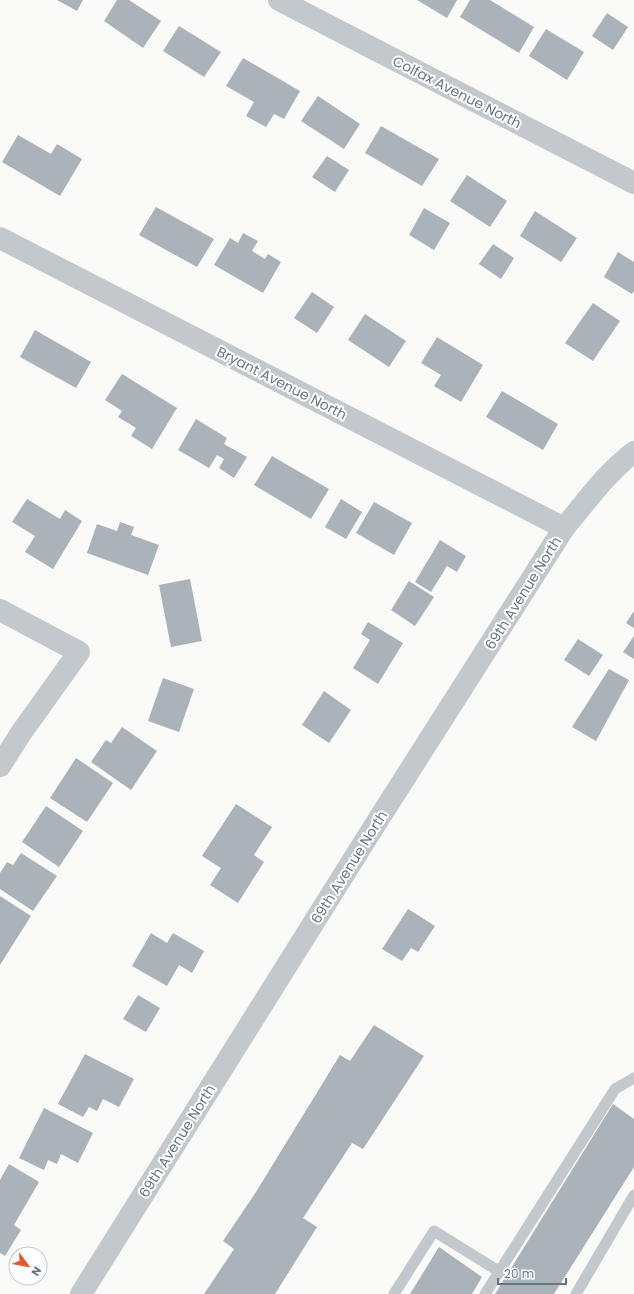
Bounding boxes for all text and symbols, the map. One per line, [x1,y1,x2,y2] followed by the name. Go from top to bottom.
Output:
[389,51,525,133] street label: Colfax Avenue North
[214,342,350,424] street label: Bryant Avenue North
[480,533,566,653] street label: 69th Avenue North
[306,807,392,927] street label: 69th Avenue North
[134,1081,220,1201] street label: 69th Avenue North
[8,1246,48,1286] north arrow
[498,1260,566,1286] scale bar
[28,1264,45,1279] text: N
[504,1265,534,1282] text: 20 m

